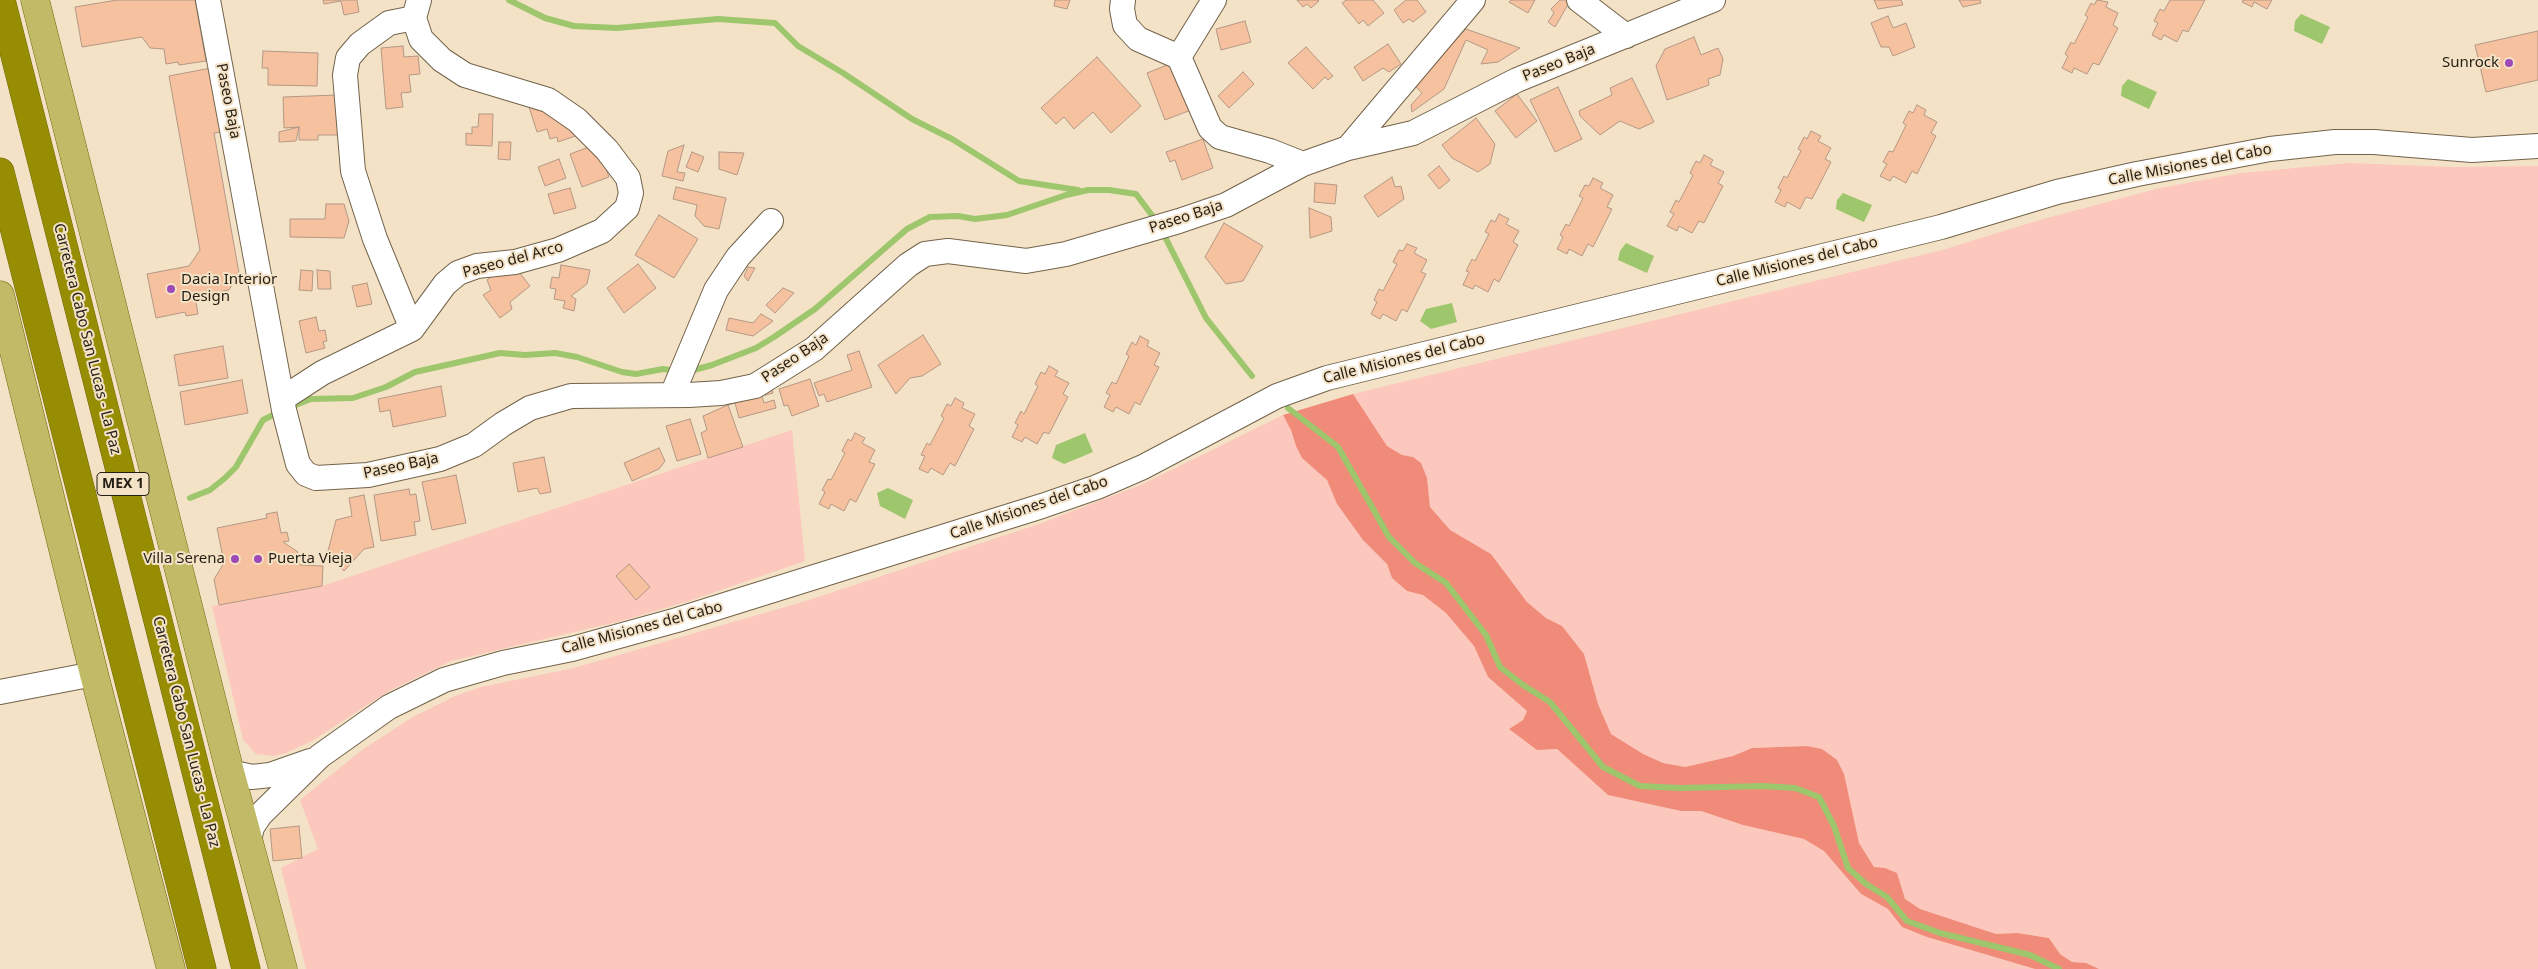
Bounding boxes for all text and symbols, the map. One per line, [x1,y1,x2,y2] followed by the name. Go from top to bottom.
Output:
[1520,40,1598,86] street label: Paseo Baja
[2442,54,2499,72] place label: Sunrock
[2503,57,2515,69] marker: Sunrock
[212,62,244,140] street label: Paseo Baja
[2107,140,2273,190] street label: Calle Misiones del Cabo
[1147,197,1225,237] street label: Paseo Baja
[50,221,124,457] street label: Carretera Cabo San Lucas - La Paz
[1714,233,1880,291] street label: Calle Misiones del Cabo
[461,238,565,282] street label: Paseo del Arco
[181,271,277,306] place label: Dacia Interior Design
[165,283,177,295] marker: Dacia Interior Design
[758,329,832,387] street label: Paseo Baja
[1321,330,1487,388] street label: Calle Misiones del Cabo
[362,449,440,483] street label: Paseo Baja
[97,472,149,496] road number: MEX 1
[948,472,1110,544] street label: Calle Misiones del Cabo
[143,550,225,568] place label: Villa Serena
[268,550,352,568] place label: Puerta Vieja
[229,553,241,565] marker: Villa Serena
[252,553,264,565] marker: Puerta Vieja
[559,598,725,658] street label: Calle Misiones del Cabo
[149,614,223,850] street label: Carretera Cabo San Lucas - La Paz

